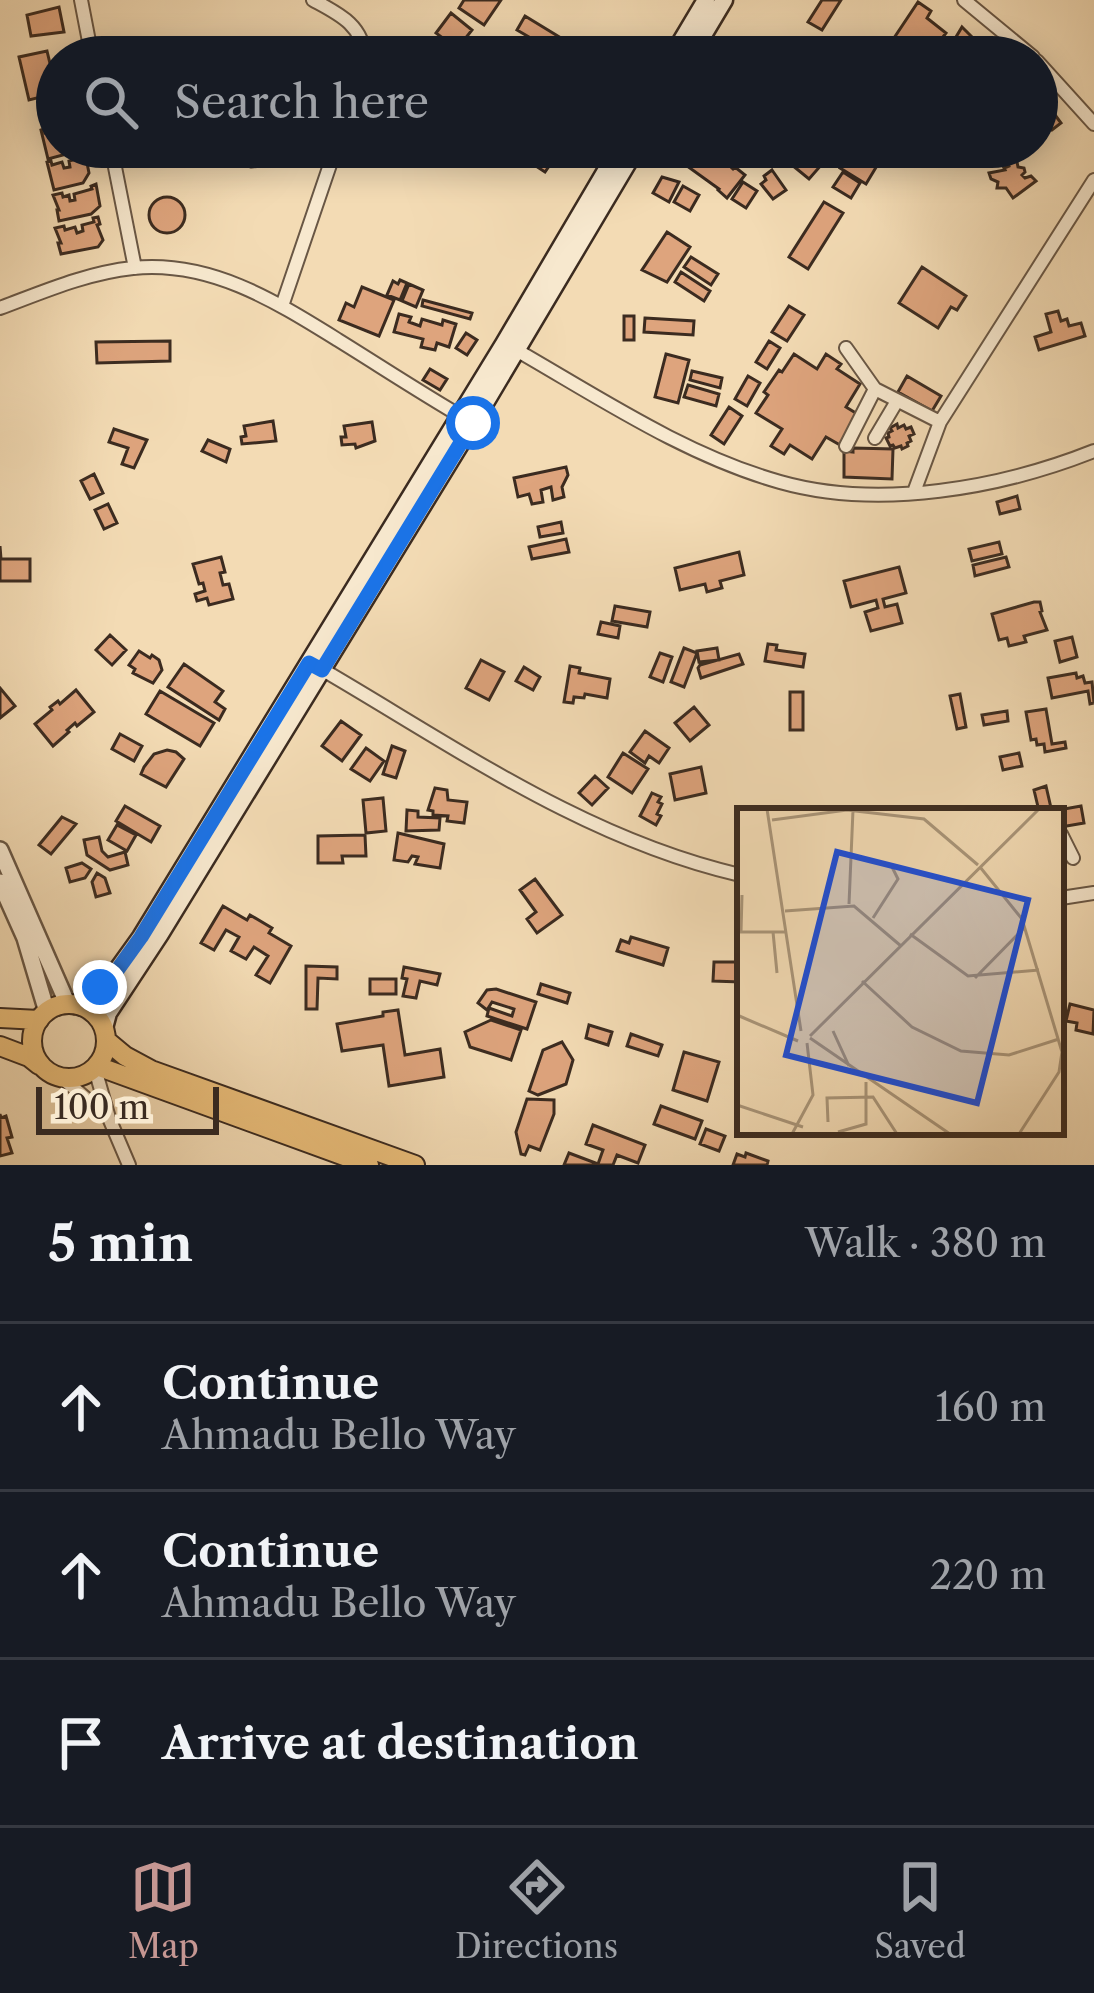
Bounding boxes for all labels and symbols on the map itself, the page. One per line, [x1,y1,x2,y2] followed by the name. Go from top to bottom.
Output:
[446,396,500,450] route start
[737,808,1064,1135] inset map
[73,960,127,1014] route end
[36,1081,219,1134] scale bar

